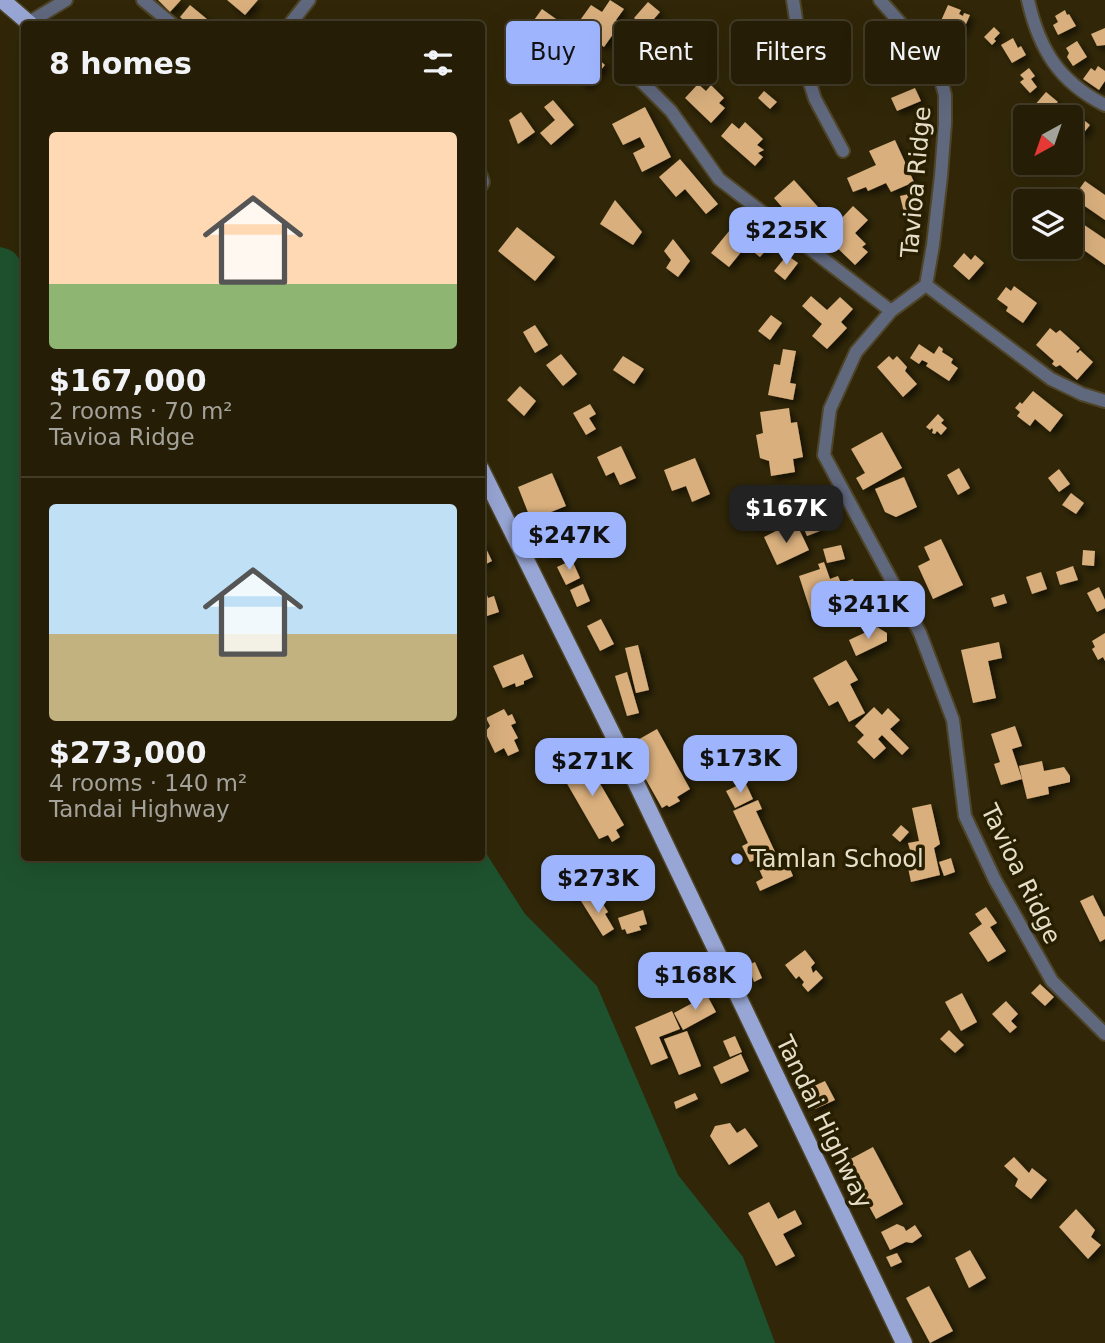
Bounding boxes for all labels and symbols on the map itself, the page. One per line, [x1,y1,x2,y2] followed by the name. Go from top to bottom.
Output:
[895,105,937,260] street label: Tavioa Ridge
[1013,105,1083,175] north arrow
[737,208,835,267] pin: $225K
[737,486,835,545] pin: $167K
[520,512,618,572] pin: $247K
[819,582,917,641] pin: $241K
[691,736,789,795] pin: $173K
[543,738,641,798] pin: $271K
[975,799,1067,948] street label: Tavioa Ridge
[750,845,924,873] place label: Tamlan School
[729,851,745,867] marker: Tamlan School
[549,856,647,915] pin: $273K
[646,953,744,1012] pin: $168K
[770,1030,878,1213] street label: Tandai Highway

